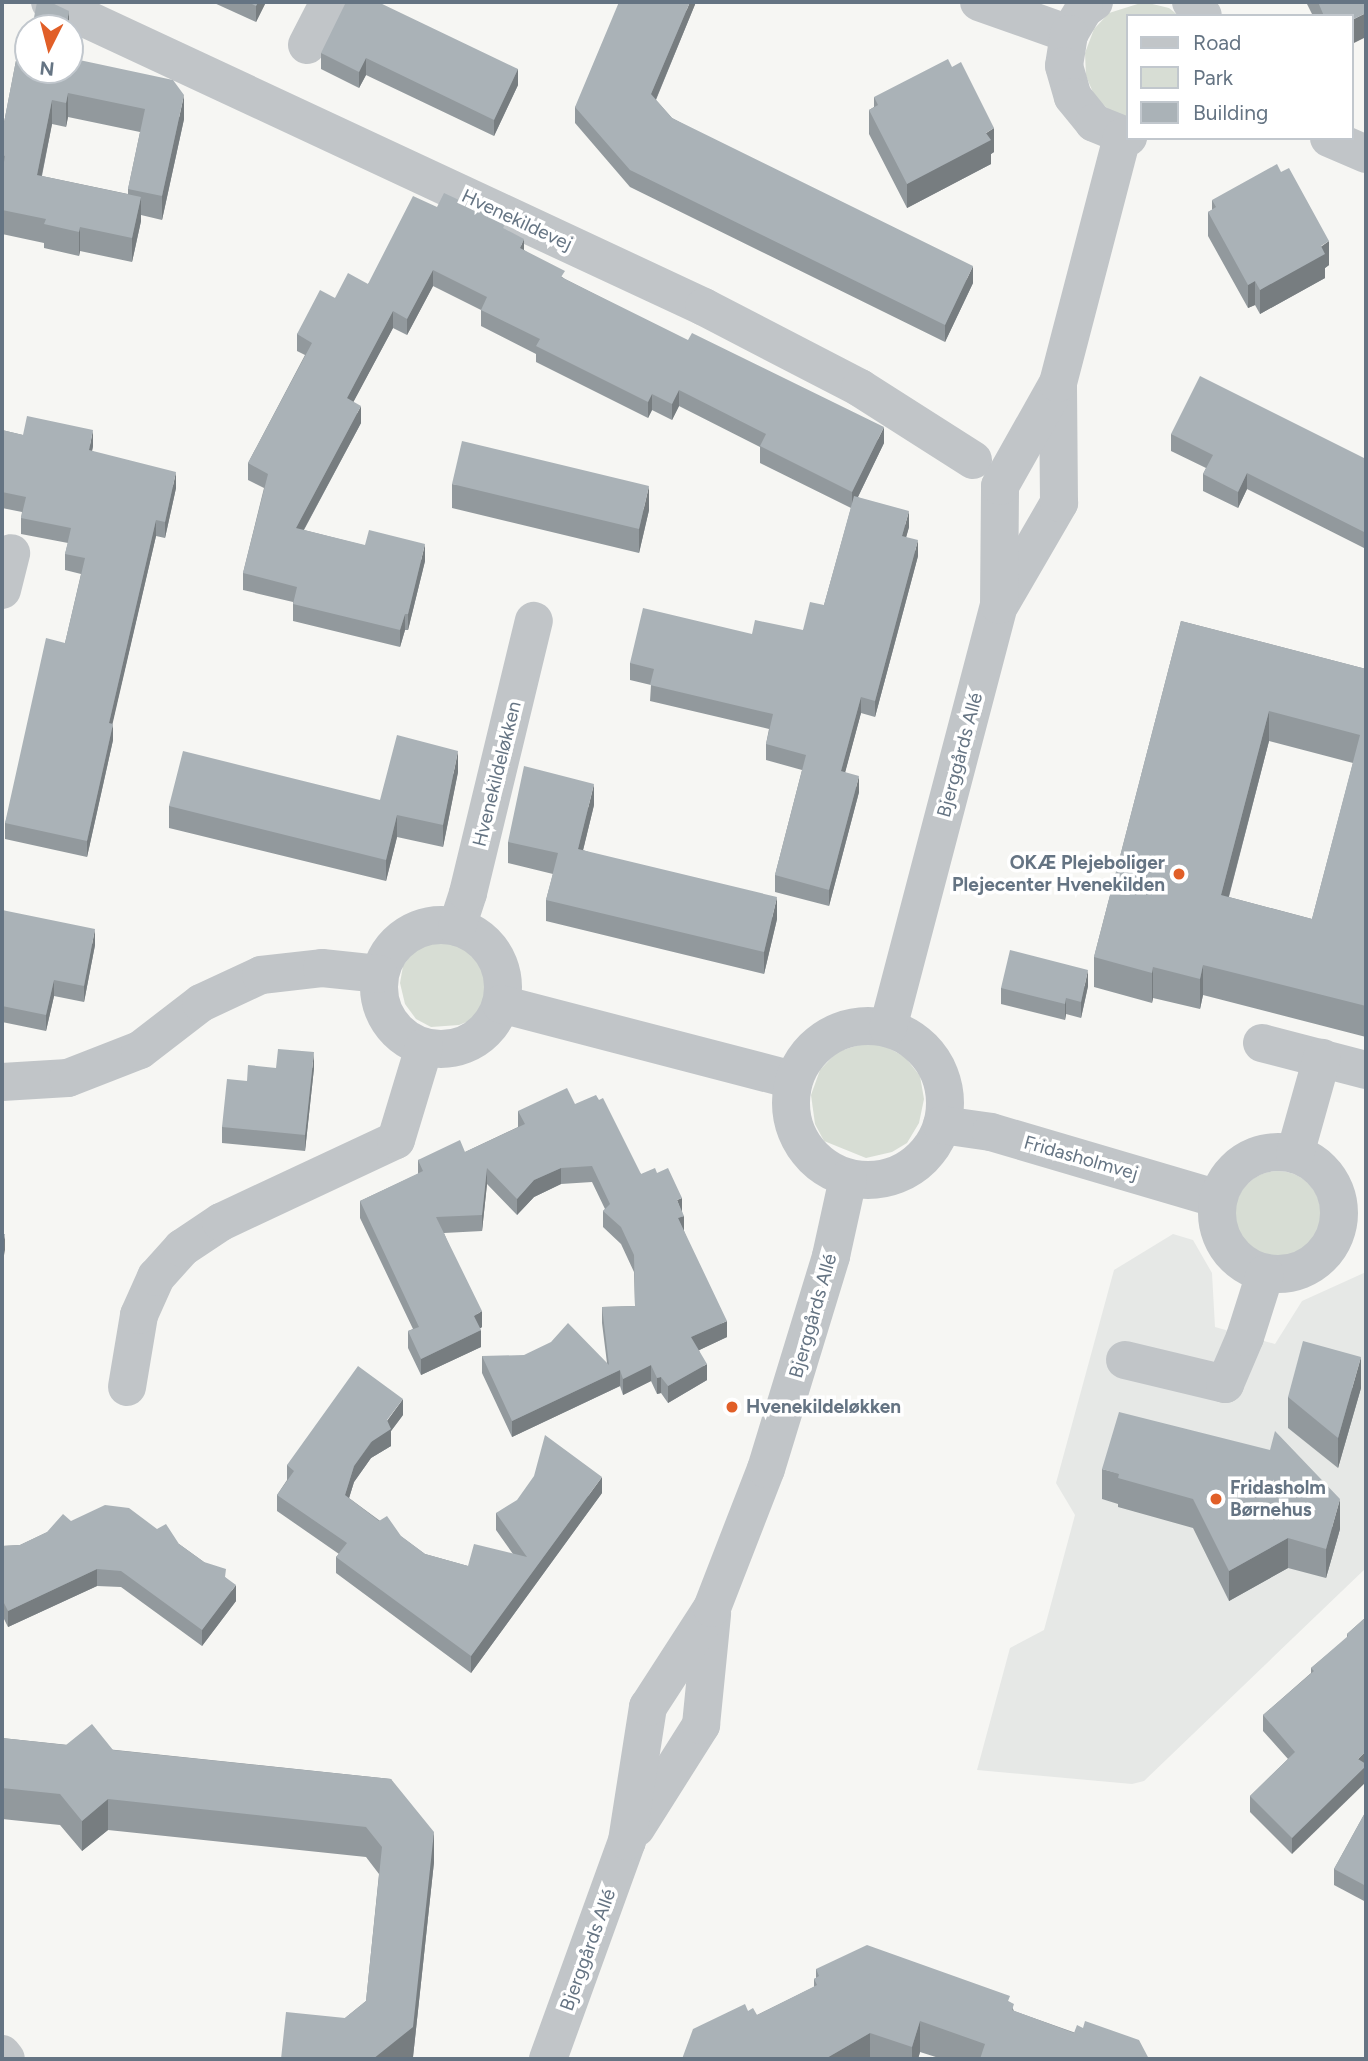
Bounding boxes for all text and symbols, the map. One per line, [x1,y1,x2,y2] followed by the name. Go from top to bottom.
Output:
[14,14,84,84] north arrow
[1126,14,1354,140] legend
[1193,30,1241,55] text: Road
[38,56,55,81] text: N
[1193,65,1233,90] text: Park
[1193,100,1268,125] text: Building
[458,184,576,256] street label: Hvenekildevej
[932,690,988,820] street label: Bjerggårds Allé
[468,699,526,849] street label: Hvenekildeløkken
[952,852,1165,896] place label: OKÆ Plejeboliger Plejecenter Hvenekilden
[1171,866,1187,882] marker: OKÆ Plejeboliger Plejecenter Hvenekilden
[1021,1131,1141,1185] street label: Fridasholmvej
[784,1251,842,1381] street label: Bjerggårds Allé
[746,1396,901,1418] place label: Hvenekildeløkken
[724,1399,740,1415] marker: Hvenekildeløkken
[1230,1477,1326,1521] place label: Fridasholm Børnehus
[1208,1491,1224,1507] marker: Fridasholm Børnehus
[555,1886,621,2014] street label: Bjerggårds Allé

